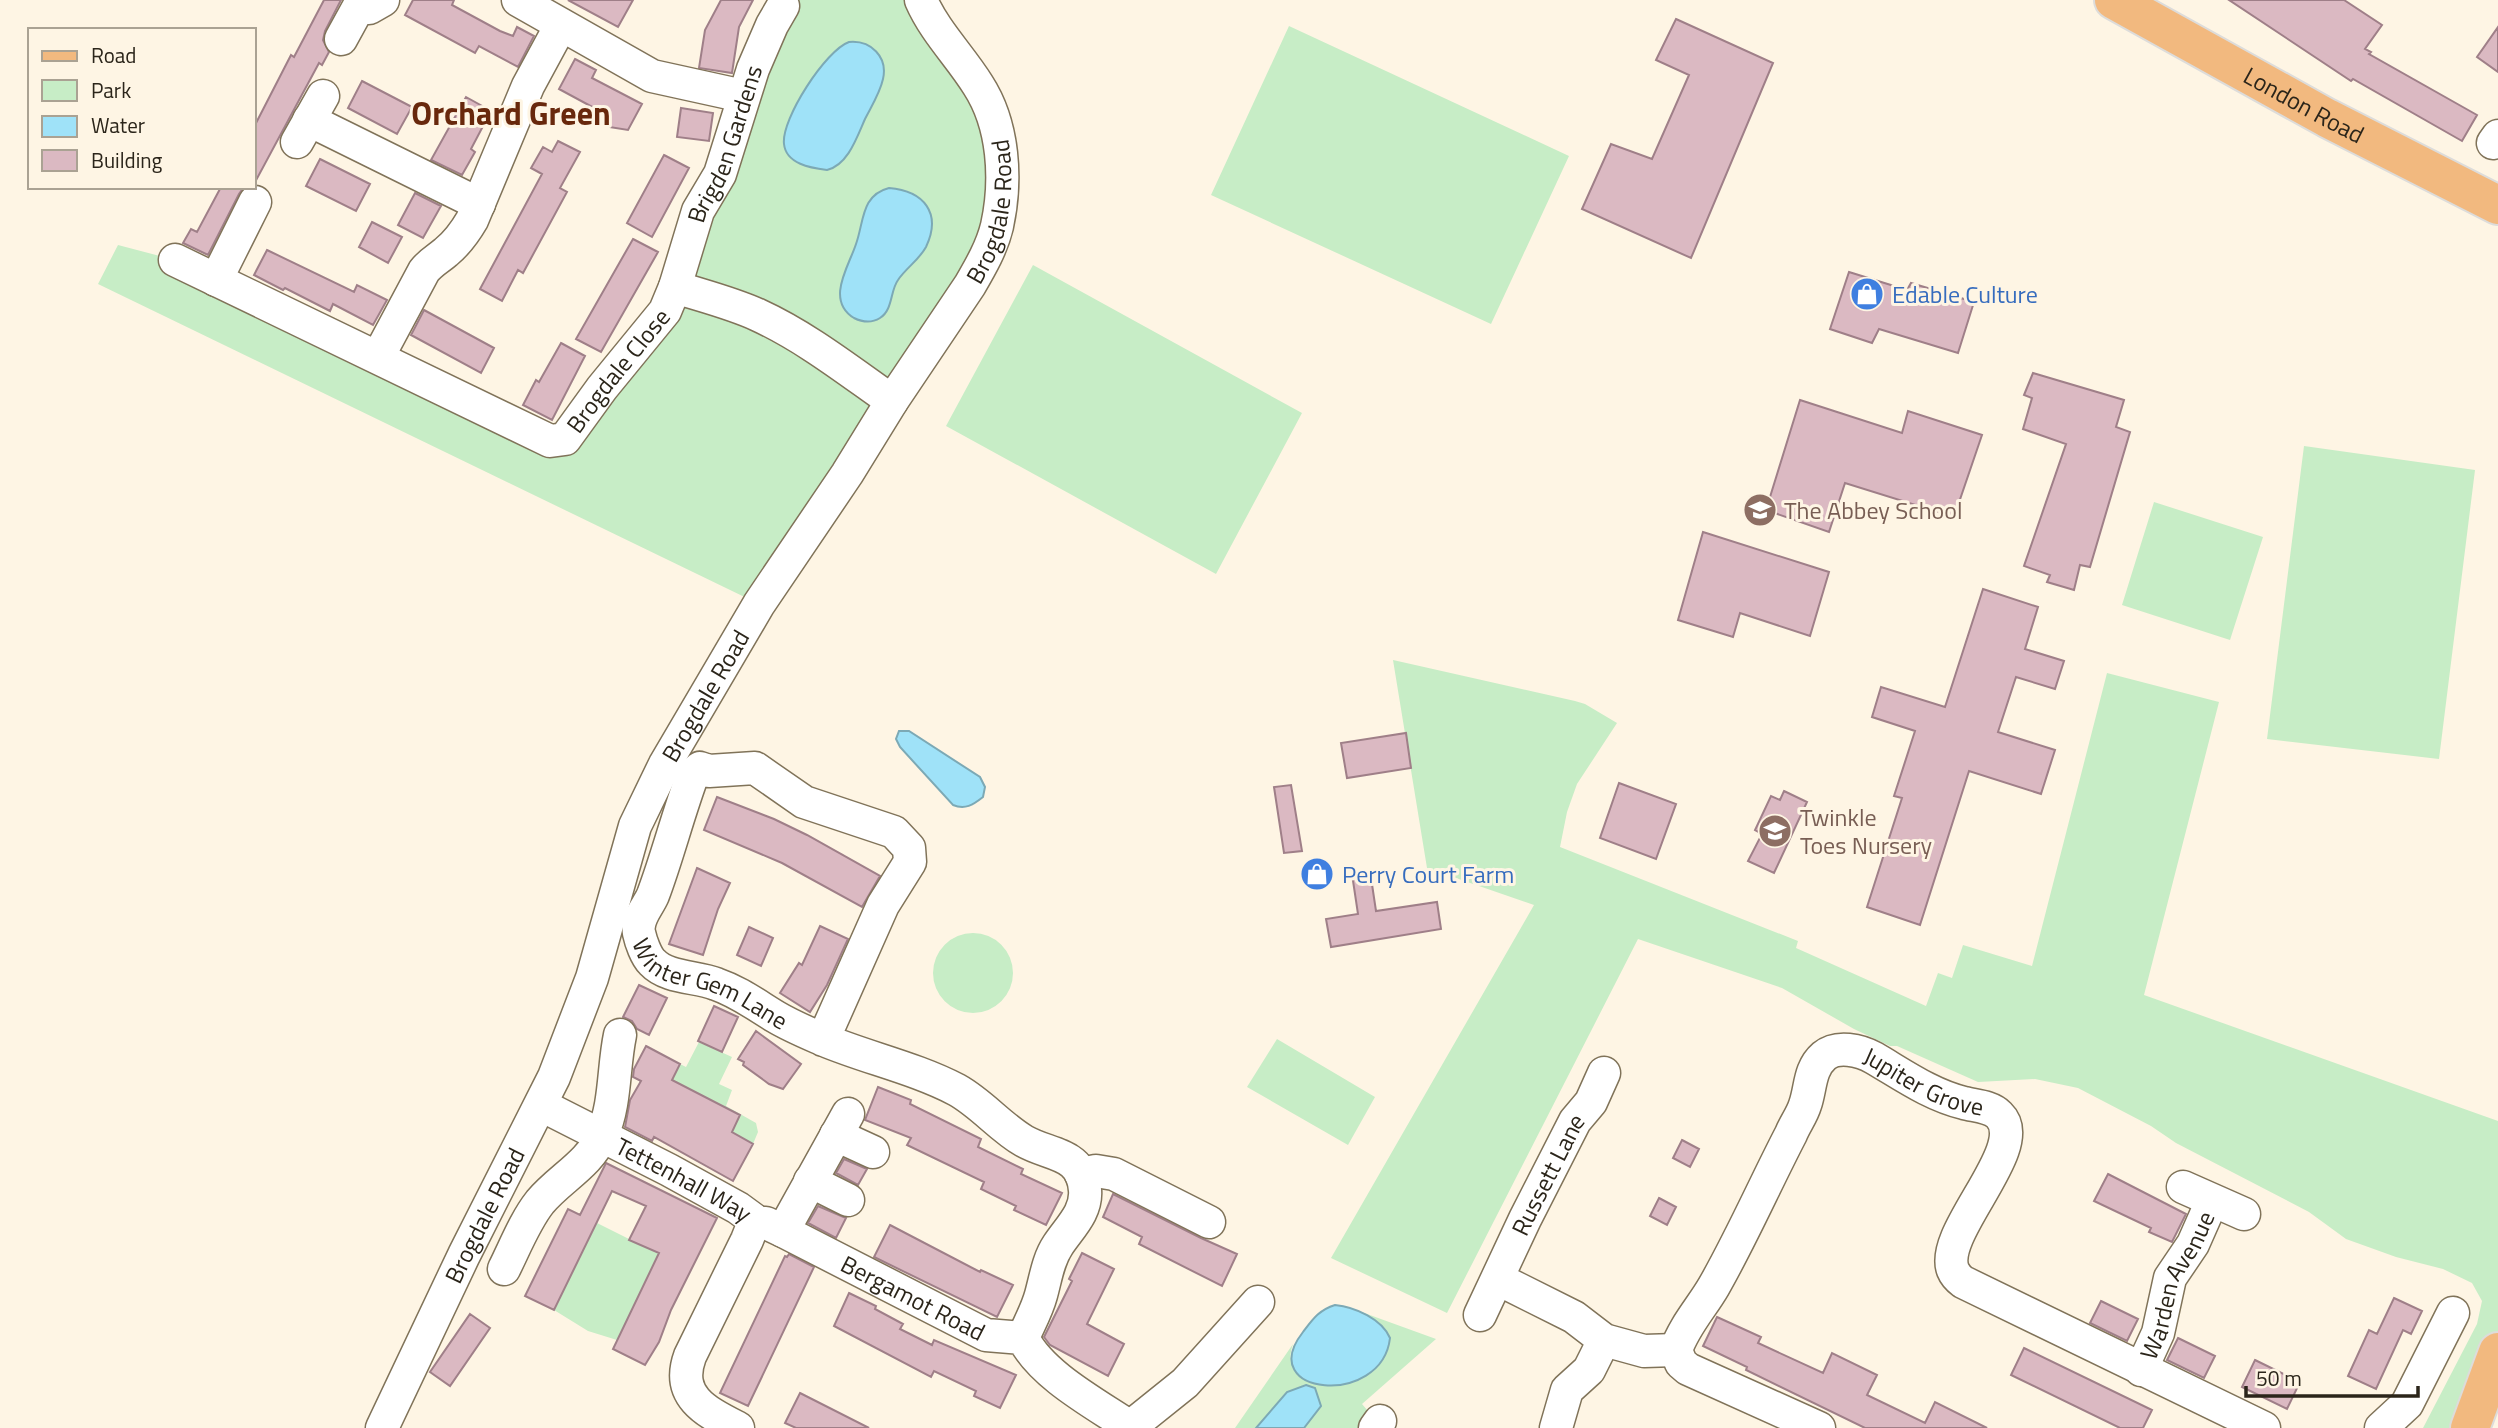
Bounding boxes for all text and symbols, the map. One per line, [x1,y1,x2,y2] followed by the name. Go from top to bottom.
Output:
[28,28,256,189] legend
[91,39,136,71] text: Road
[2237,57,2371,152] street label: London Road
[678,61,771,227] street label: Brigden Gardens
[91,74,131,106] text: Park
[411,89,611,137] district label: Orchard Green
[91,109,145,141] text: Water
[957,137,1020,290] street label: Brogdale Road
[91,144,163,176] text: Building
[1848,275,1886,313] shop icon: Edable Culture
[1892,276,2038,312] place label: Edable Culture
[557,300,678,440] street label: Brogdale Close
[1741,491,1779,529] school or university icon: The Abbey School
[1784,492,1963,528] place label: The Abbey School
[652,623,758,768] street label: Brogdale Road
[1800,799,1933,863] place label: Twinkle Toes Nursery
[1756,812,1794,850] school or university icon: Twinkle Toes Nursery
[1298,855,1336,893] shop icon: Perry Court Farm
[1342,856,1514,892] place label: Perry Court Farm
[623,932,795,1038] street label: Winter Gem Lane
[1858,1037,1987,1125] street label: Jupiter Grove
[1502,1105,1593,1241] street label: Russett Lane
[609,1128,760,1231] street label: Tettenhall Way
[435,1141,533,1289] street label: Brogdale Road
[2130,1205,2223,1365] street label: Warden Avenue
[835,1246,992,1350] street label: Bergamot Road
[2246,1354,2418,1398] scale bar
[2256,1362,2302,1394] text: 50 m

